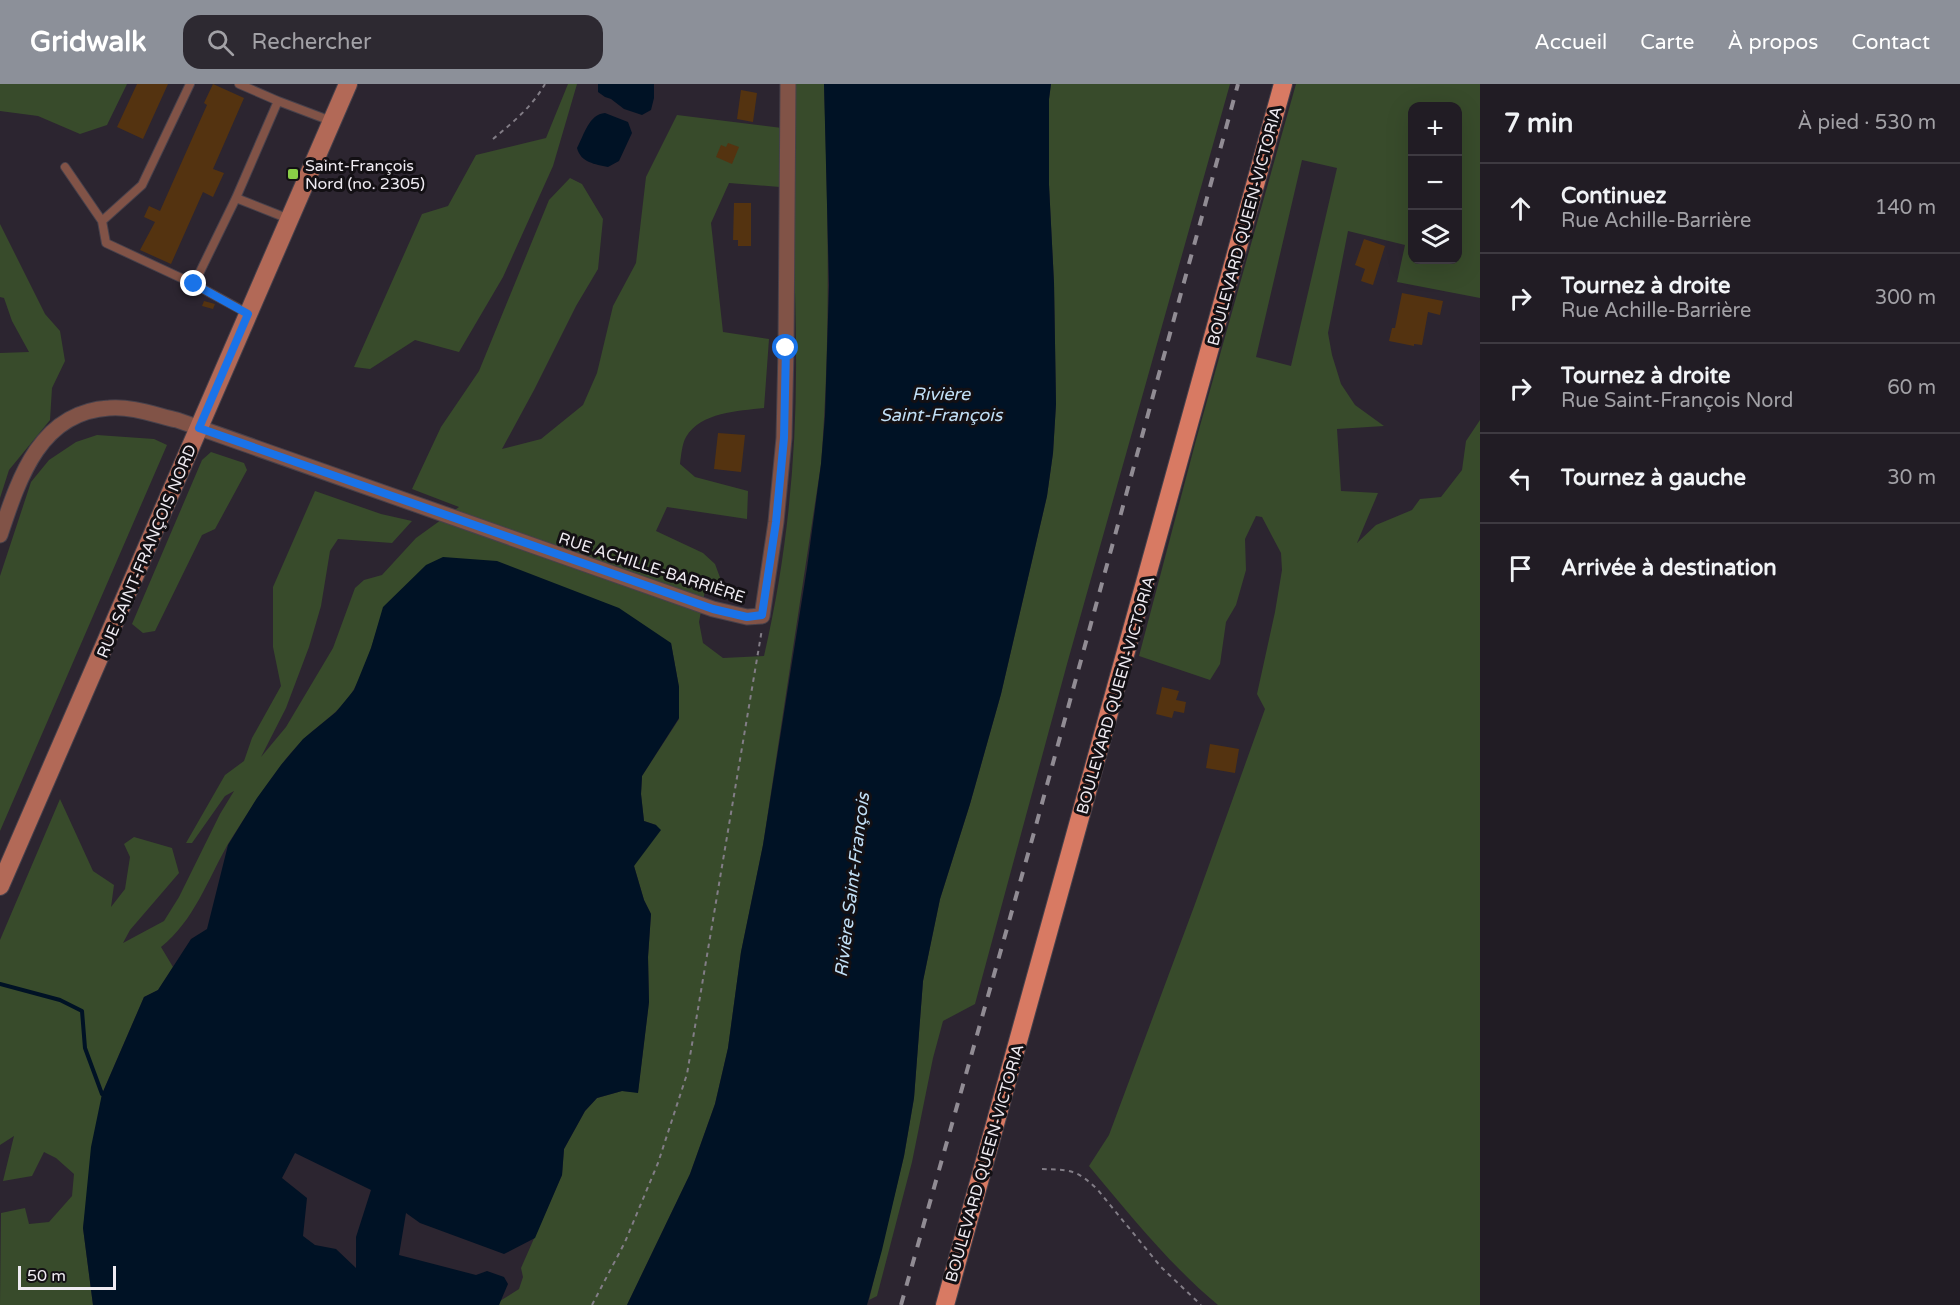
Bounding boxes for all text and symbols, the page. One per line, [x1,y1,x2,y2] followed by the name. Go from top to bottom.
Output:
[183,15,603,69] search box
[30,25,147,59] text: Gridwalk
[204,26,237,59] icon: search
[252,29,371,55] text: Rechercher
[1534,30,1607,55] text: Accueil
[1640,30,1694,55] text: Carte
[1727,30,1818,55] text: À propos
[1851,30,1930,55] text: Contact
[1408,102,1462,264] map controls
[1408,102,1462,156] button: +
[1203,104,1287,348] street label: BOULEVARD QUEEN-VICTORIA
[1504,108,1573,139] text: 7 min
[1798,111,1936,135] text: À pied · 530 m
[305,156,425,194] place label: Saint-François Nord (no. 2305)
[1408,156,1462,210] button: −
[286,167,300,181] marker: Saint-François Nord (no. 2305)
[1561,183,1666,209] text: Continuez
[1504,192,1537,225] icon: ahead
[1875,196,1936,220] text: 140 m
[1561,209,1751,233] text: Rue Achille-Barrière
[1408,210,1462,264] button: layers
[180,270,206,296] route end
[1561,273,1730,299] text: Tournez à droite
[1504,282,1537,315] icon: right
[1875,286,1936,310] text: 300 m
[1561,299,1751,323] text: Rue Achille-Barrière
[772,334,798,360] route start
[1561,363,1730,389] text: Tournez à droite
[1504,372,1537,405] icon: right
[1887,376,1936,400] text: 60 m
[880,383,1004,426] water label: Rivière Saint-François
[1561,389,1793,413] text: Rue Saint-François Nord
[93,442,201,661] street label: RUE SAINT-FRANÇOIS NORD
[1504,462,1537,495] icon: left
[1561,465,1746,491] text: Tournez à gauche
[1887,466,1936,490] text: 30 m
[556,528,747,608] street label: RUE ACHILLE-BARRIÈRE
[1504,552,1537,585] icon: arrive
[1561,555,1777,581] text: Arrivée à destination
[1072,574,1160,817] street label: BOULEVARD QUEEN-VICTORIA
[830,790,874,978] water label: Rivière Saint-François
[941,1042,1029,1285] street label: BOULEVARD QUEEN-VICTORIA
[18,1263,116,1290] scale bar
[27,1266,66,1286] text: 50 m

